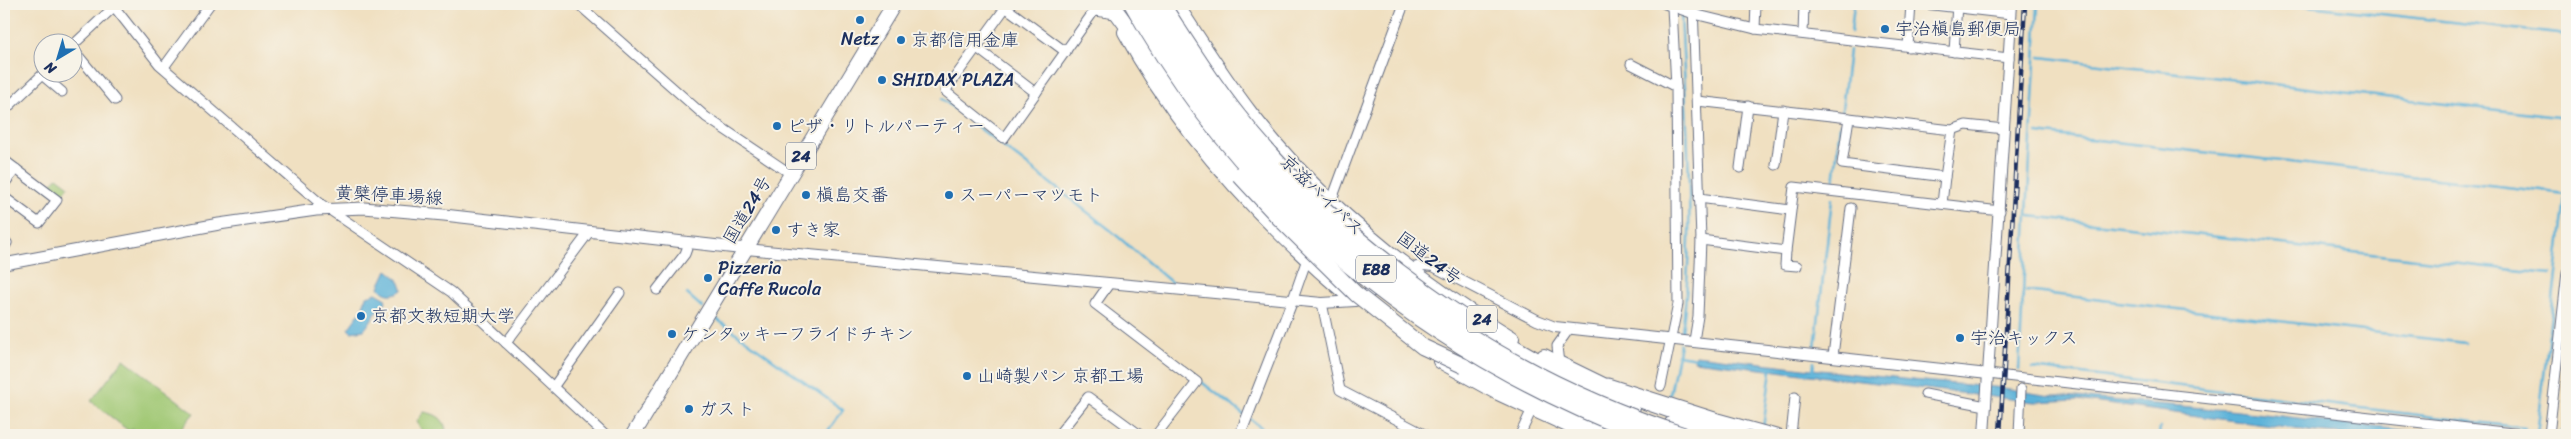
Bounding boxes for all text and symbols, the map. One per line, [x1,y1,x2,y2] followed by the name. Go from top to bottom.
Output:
[1895,13,2021,45] place label: 宇治槇島郵便局
[854,14,866,26] marker: Netz
[841,23,880,55] place label: Netz
[1879,23,1891,35] marker: 宇治槇島郵便局
[911,24,1019,56] place label: 京都信用金庫
[32,32,82,82] north arrow
[895,34,907,46] marker: 京都信用金庫
[39,55,63,81] text: N
[892,64,1014,96] place label: SHIDAX PLAZA
[876,74,888,86] marker: SHIDAX PLAZA
[787,110,985,142] place label: ピザ・リトルパーティー
[771,120,783,132] marker: ピザ・リトルパーティー
[786,142,816,170] road number: 24
[1272,146,1372,244] street label: 京滋バイパス
[714,169,780,251] street label: 国道24号
[334,176,444,214] street label: 黄檗停車場線
[816,179,888,211] place label: 槇島交番
[959,179,1103,211] place label: スーパーマツモト
[800,189,812,201] marker: 槇島交番
[943,189,955,201] marker: スーパーマツモト
[786,214,840,246] place label: すき家
[1389,222,1469,294] street label: 国道24号
[770,224,782,236] marker: すき家
[718,252,822,305] place label: Pizzeria Caffe Rucola
[1356,255,1396,282] road number: E88
[702,272,714,284] marker: Pizzeria Caffe Rucola
[371,300,515,332] place label: 京都文教短期大学
[1467,306,1497,332] road number: 24
[355,310,367,322] marker: 京都文教短期大学
[682,318,914,350] place label: ケンタッキーフライドチキン
[1970,322,2078,354] place label: 宇治キックス
[666,328,678,340] marker: ケンタッキーフライドチキン
[1954,332,1966,344] marker: 宇治キックス
[977,360,1144,392] place label: 山崎製パン 京都工場
[961,370,973,382] marker: 山崎製パン 京都工場
[699,393,755,425] place label: ガスト
[683,403,695,415] marker: ガスト

